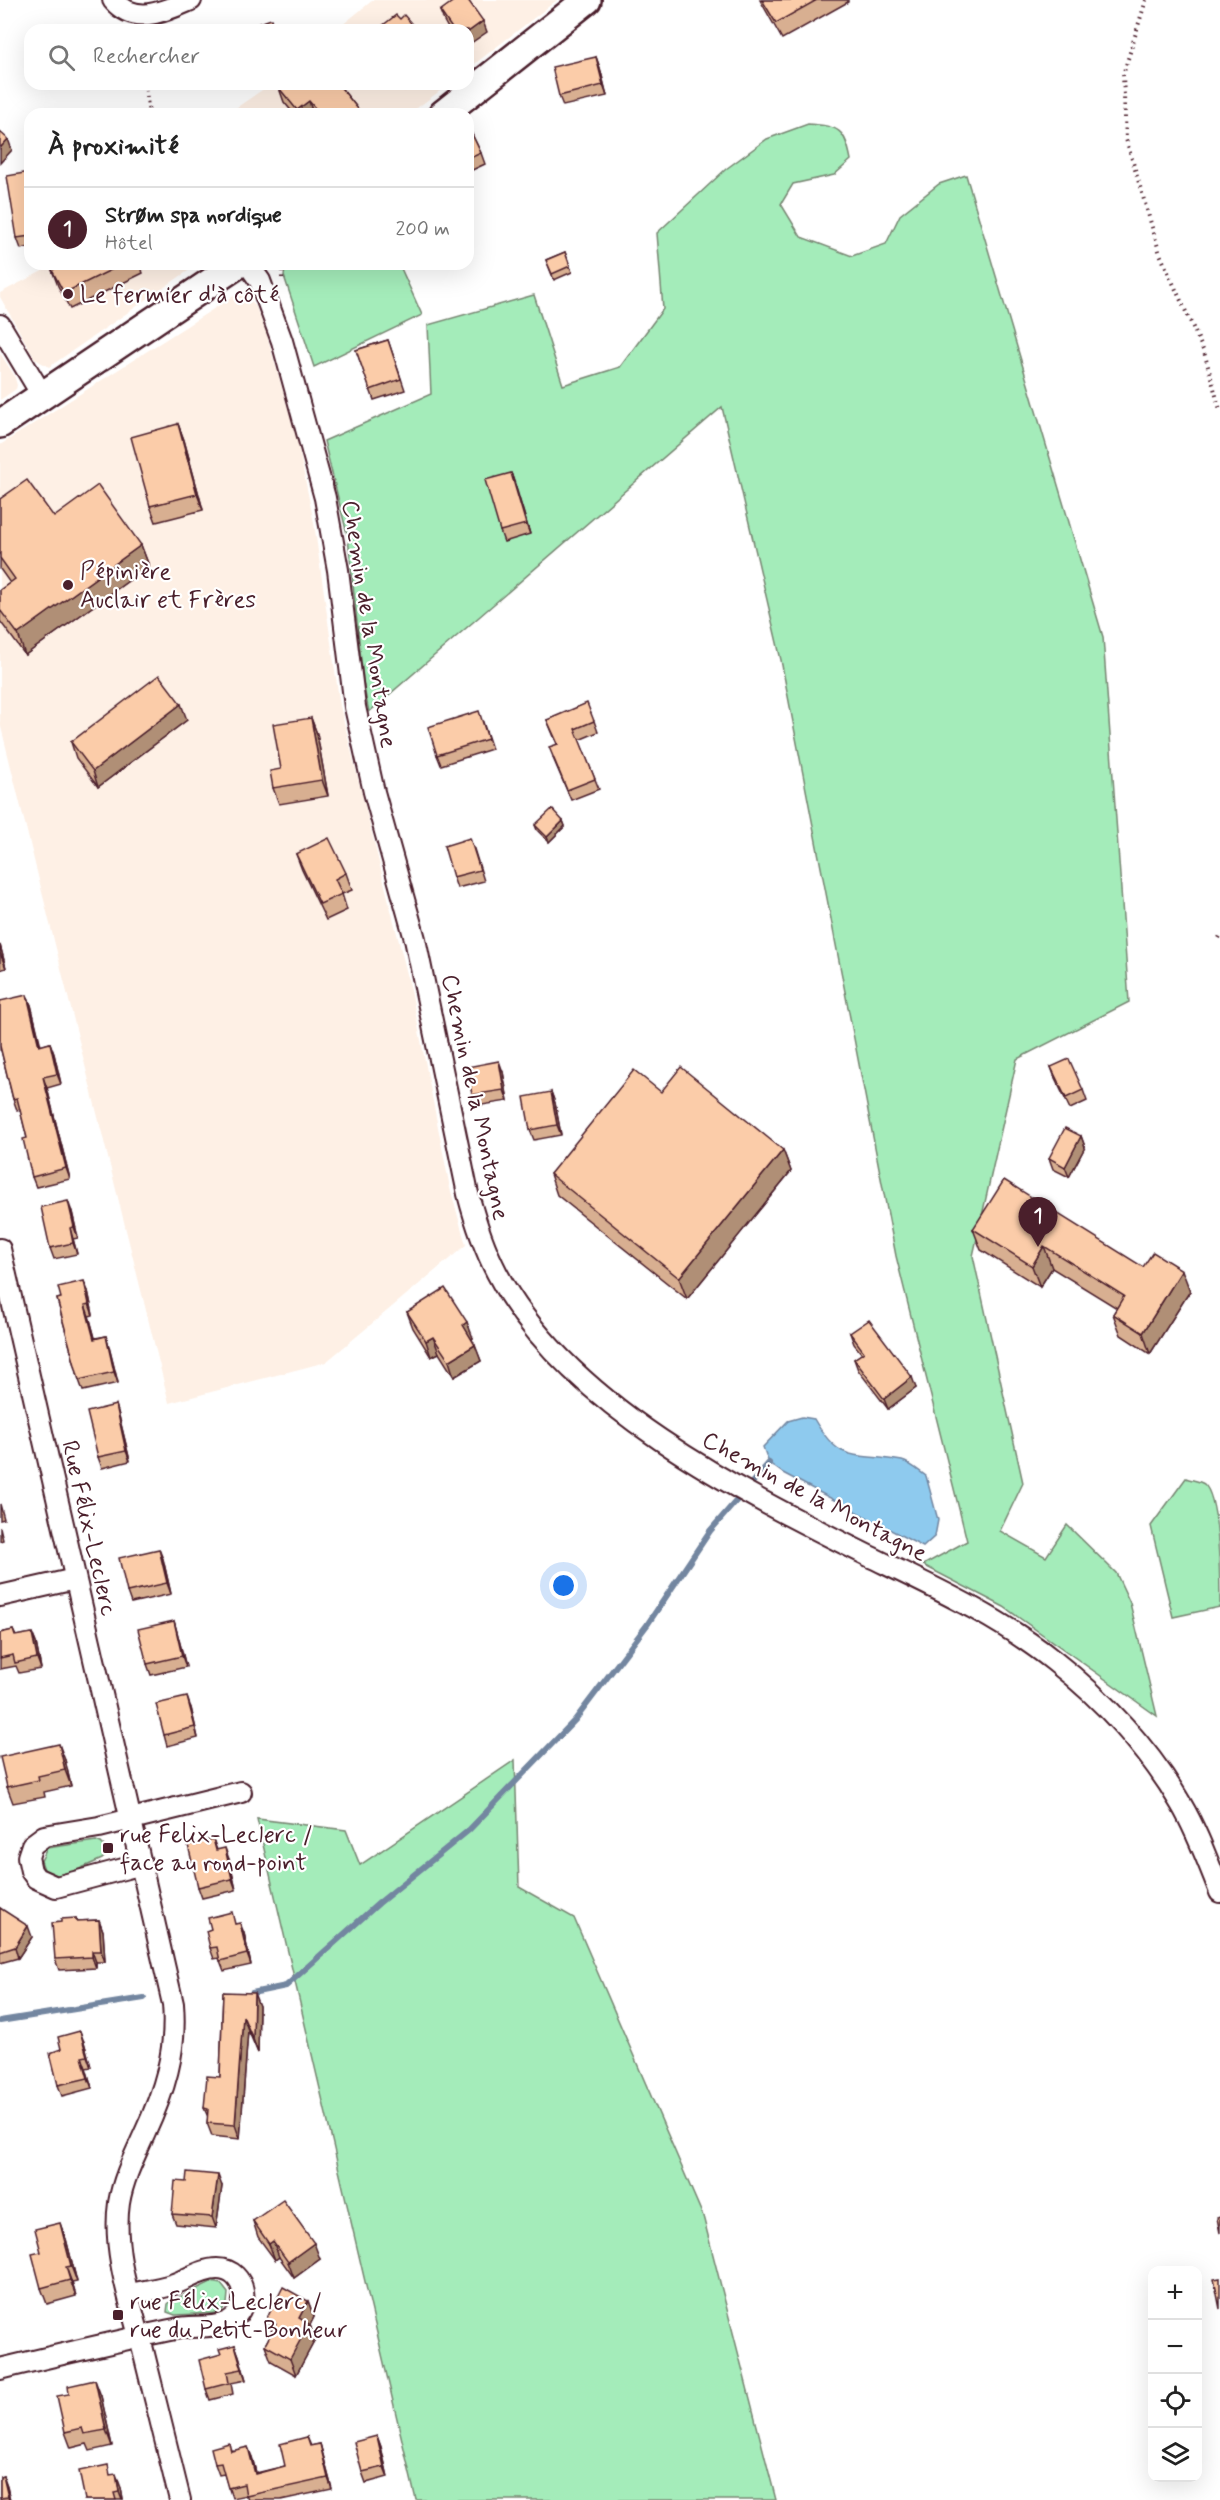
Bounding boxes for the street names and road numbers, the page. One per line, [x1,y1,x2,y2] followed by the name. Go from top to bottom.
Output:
[334,498,403,751] street label: Chemin de la Montagne
[433,972,516,1223] street label: Chemin de la Montagne
[696,1425,932,1570] street label: Chemin de la Montagne
[53,1438,124,1619] street label: Rue Félix-Leclerc

